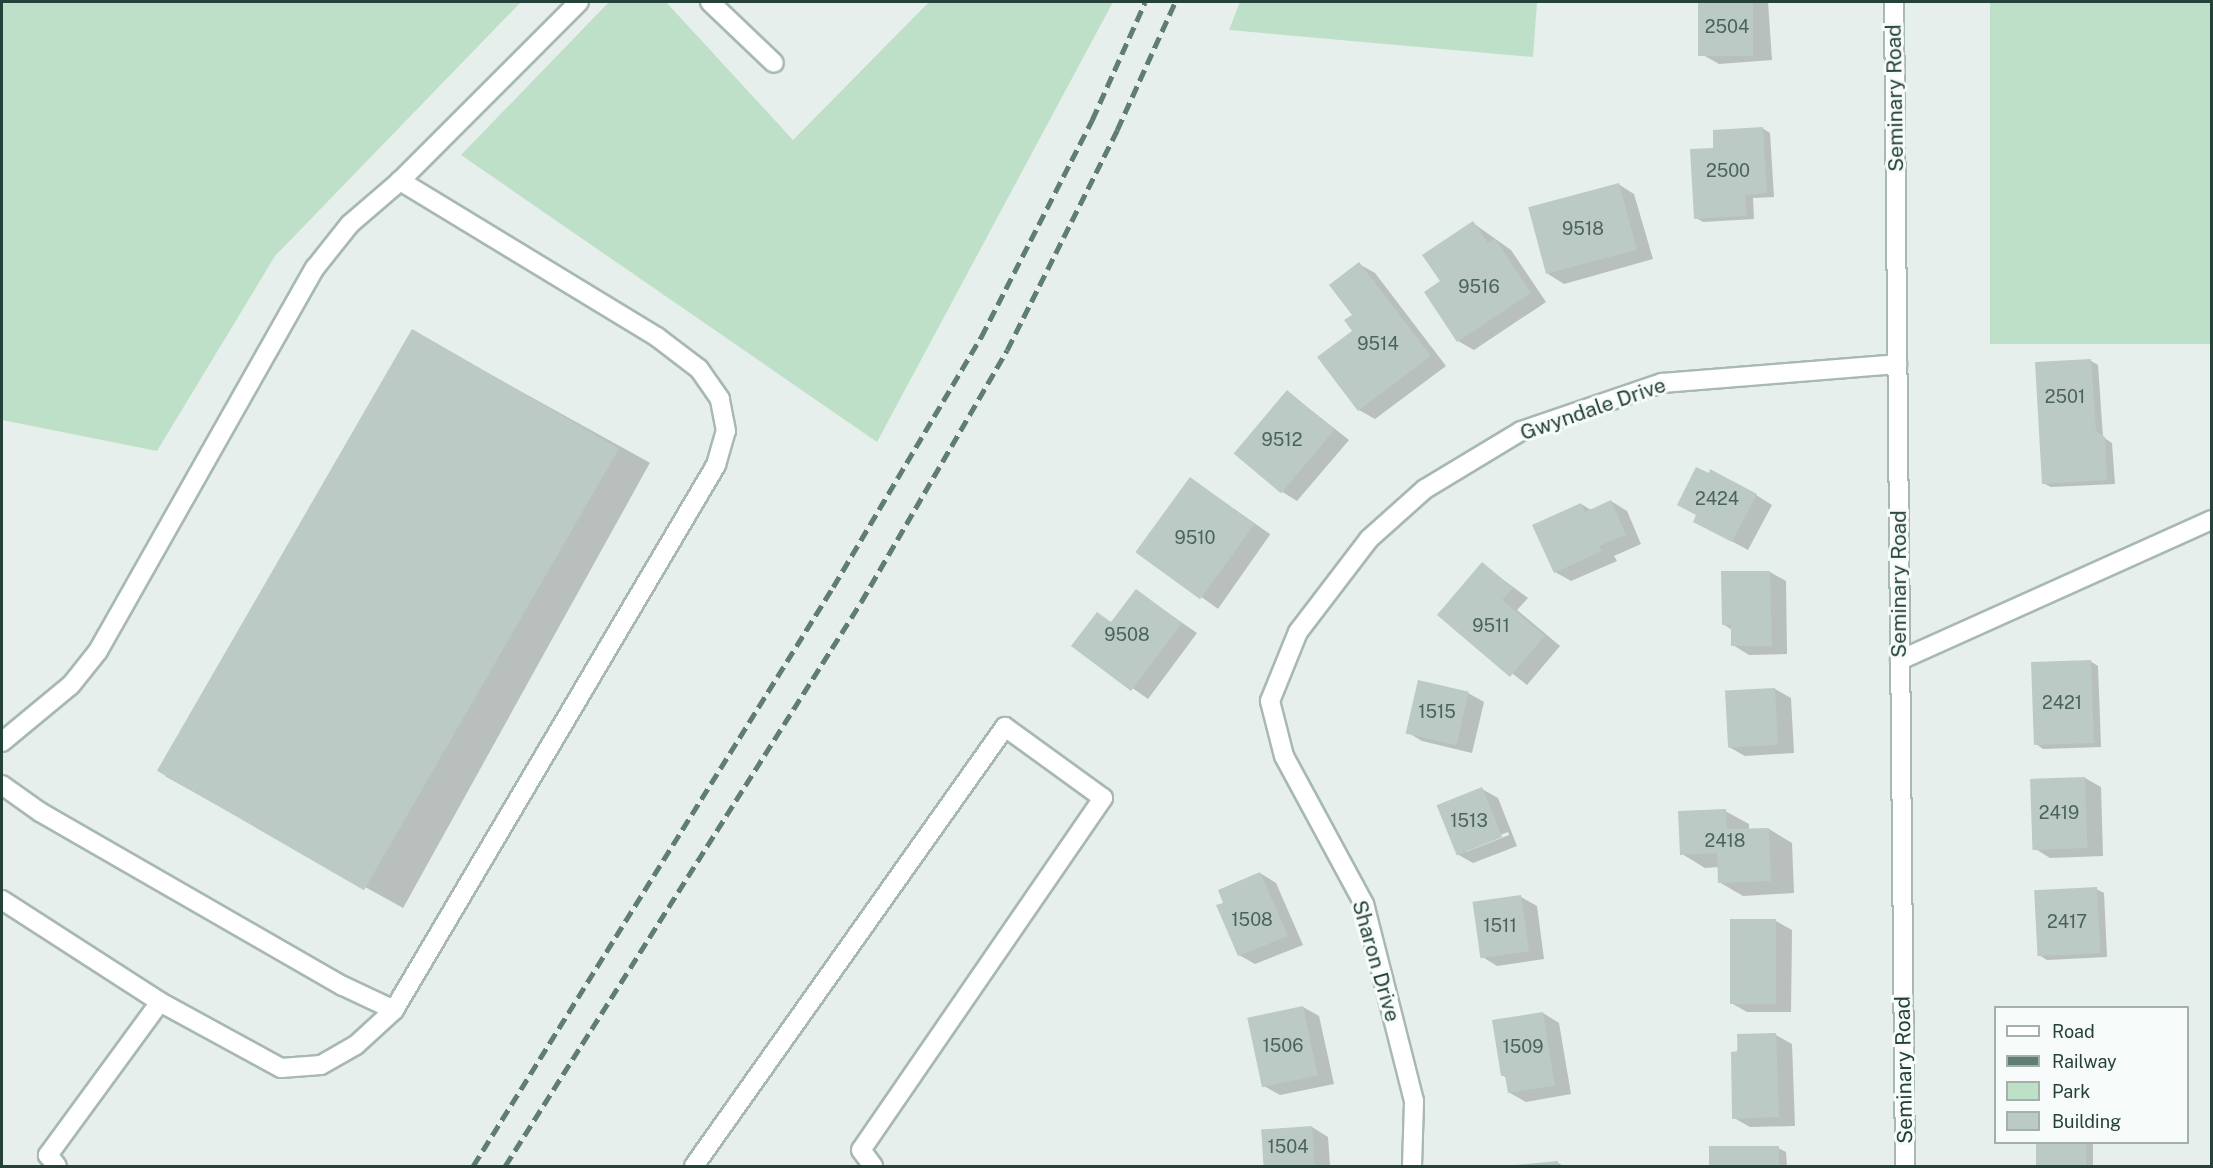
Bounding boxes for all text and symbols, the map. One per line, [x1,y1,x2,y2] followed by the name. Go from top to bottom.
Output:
[1705,16,1749,38] house number: 2504
[1881,24,1909,172] street label: Seminary Road
[1706,160,1750,182] house number: 2500
[1562,218,1604,240] house number: 9518
[1458,276,1500,298] house number: 9516
[1357,333,1399,355] house number: 9514
[1517,372,1669,446] street label: Gwyndale Drive
[2045,386,2085,408] house number: 2501
[1262,429,1302,451] house number: 9512
[1695,488,1739,510] house number: 2424
[1886,510,1912,658] street label: Seminary Road
[1174,527,1216,549] house number: 9510
[1472,615,1510,637] house number: 9511
[1104,624,1150,646] house number: 9508
[2042,692,2082,714] house number: 2421
[1418,701,1456,723] house number: 1515
[2039,802,2079,824] house number: 2419
[1450,810,1488,832] house number: 1513
[1704,830,1746,852] house number: 2418
[1347,897,1405,1025] street label: Sharon Drive
[1231,909,1273,931] house number: 1508
[2047,911,2087,933] house number: 2417
[1483,915,1517,937] house number: 1511
[1890,996,1918,1144] street label: Seminary Road
[1994,1006,2189,1144] legend
[2052,1021,2095,1042] text: Road
[1263,1035,1303,1057] house number: 1506
[1503,1036,1543,1058] house number: 1509
[2052,1051,2117,1072] text: Railway
[2052,1081,2090,1102] text: Park
[2052,1111,2121,1132] text: Building
[1267,1136,1309,1158] house number: 1504

